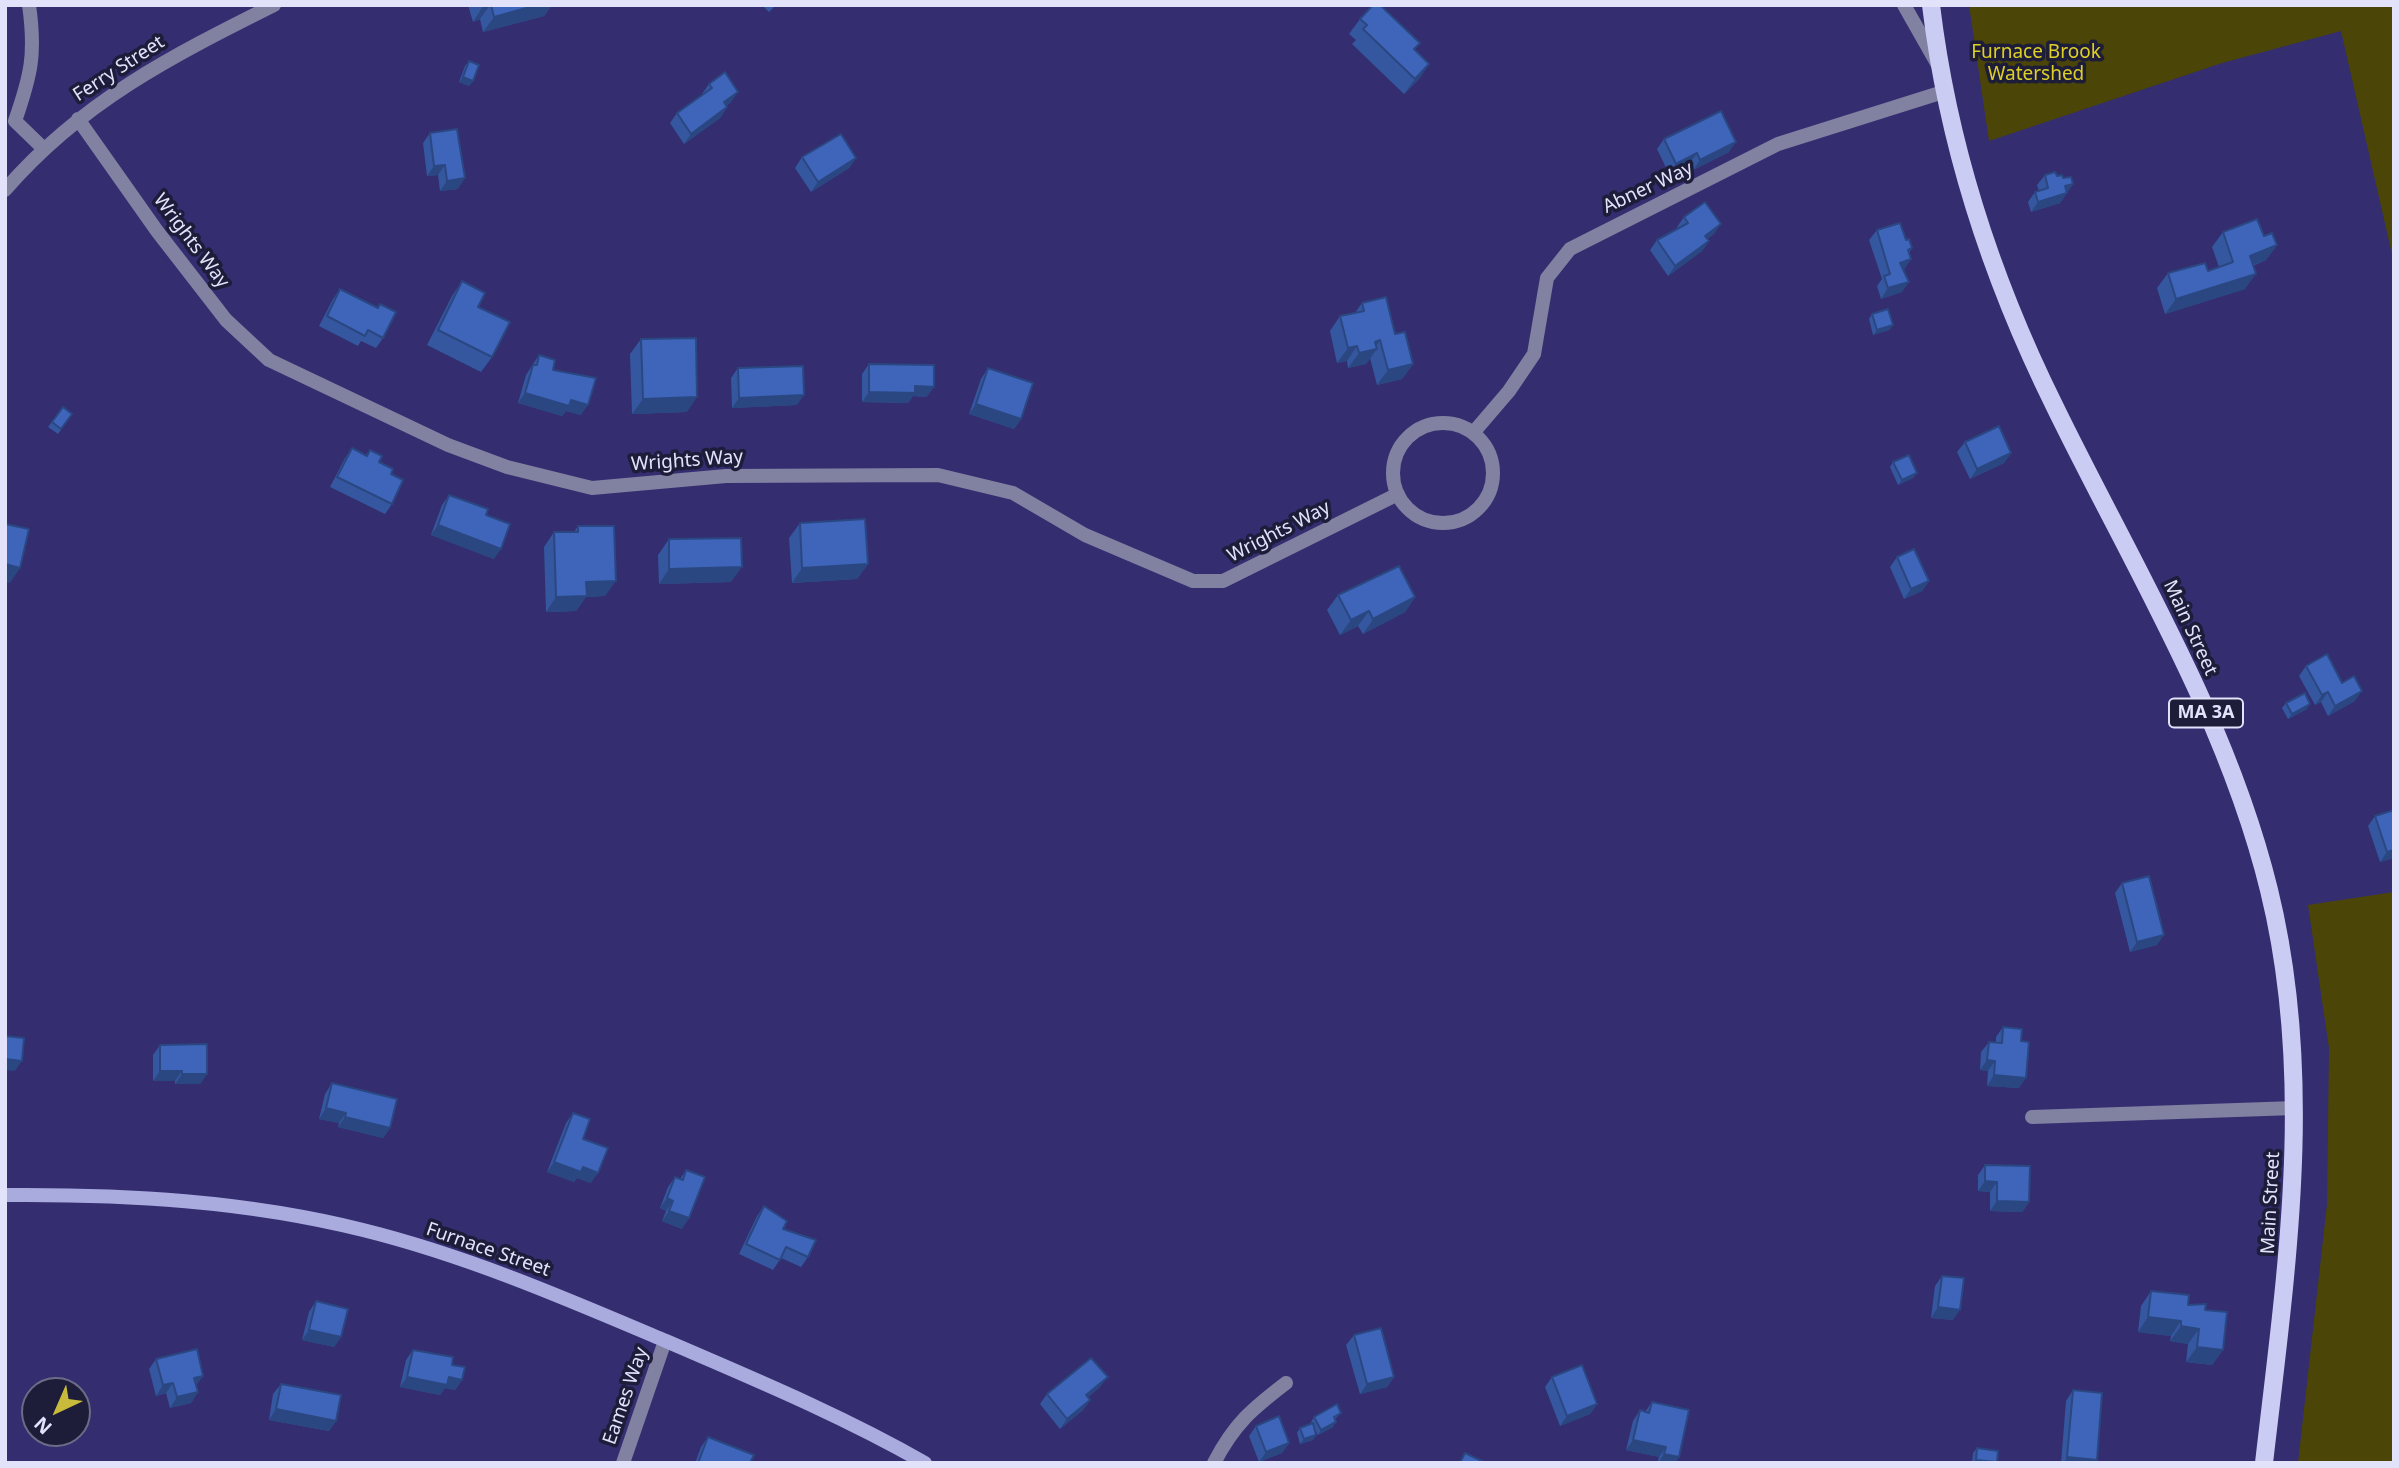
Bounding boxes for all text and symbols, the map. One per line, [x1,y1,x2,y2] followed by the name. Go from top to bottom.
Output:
[69,31,169,107] street label: Ferry Street
[1971,42,2101,86] park label: Furnace Brook Watershed
[1599,157,1697,219] street label: Abner Way
[148,189,234,293] street label: Wrights Way
[630,446,744,476] street label: Wrights Way
[1224,496,1334,568] street label: Wrights Way
[2158,577,2222,679] street label: Main Street
[2169,698,2243,728] road number: MA 3A
[2257,1151,2285,1255] street label: Main Street
[423,1218,553,1282] street label: Furnace Street
[599,1344,653,1448] street label: Eames Way
[21,1377,91,1447] north arrow
[28,1411,57,1440] text: N

